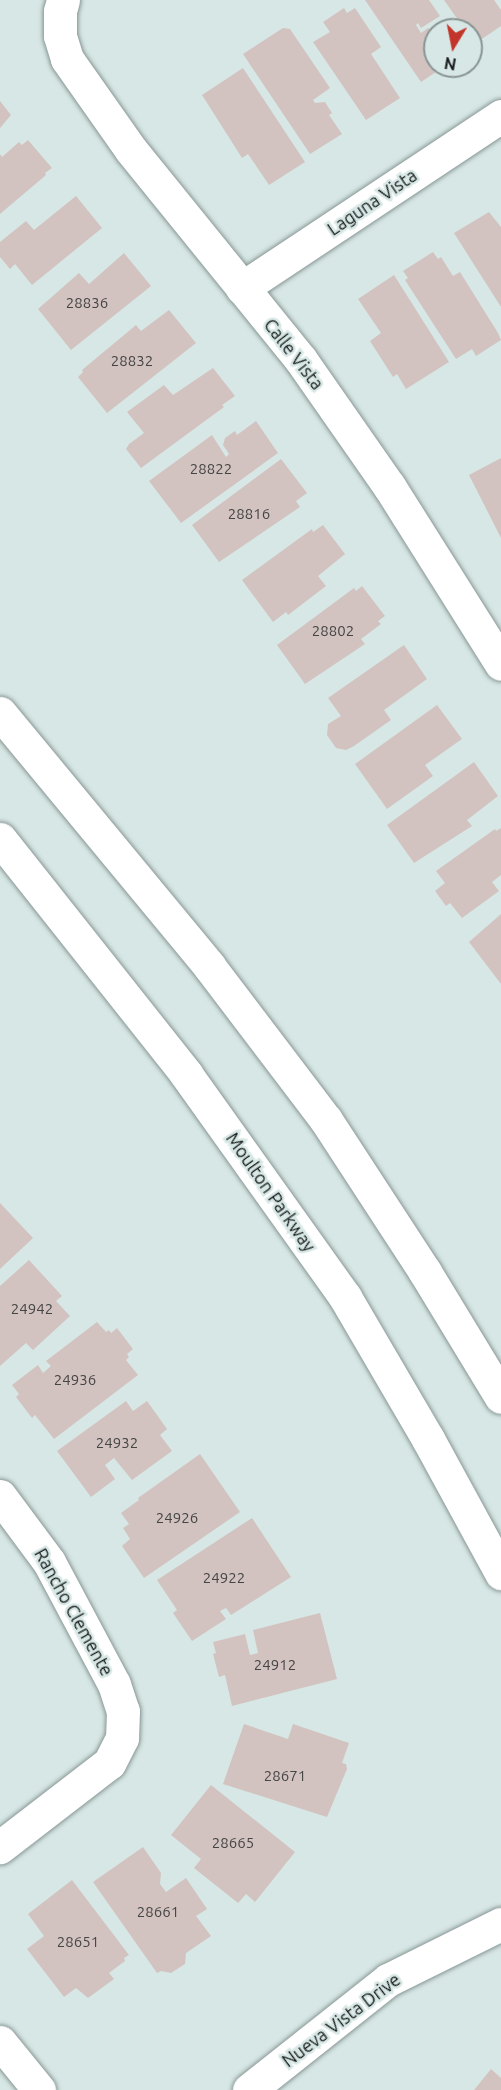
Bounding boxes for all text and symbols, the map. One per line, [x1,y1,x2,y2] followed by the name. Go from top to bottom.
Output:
[423,18,483,78] north arrow
[443,54,458,74] text: N
[323,164,421,240] street label: Laguna Vista
[66,294,108,312] house number: 28836
[260,314,328,394] street label: Calle Vista
[111,352,153,370] house number: 28832
[190,460,232,478] house number: 28822
[228,505,270,523] house number: 28816
[312,622,354,640] house number: 28802
[222,1128,320,1256] street label: Moulton Parkway
[11,1300,53,1318] house number: 24942
[54,1371,96,1389] house number: 24936
[96,1434,138,1452] house number: 24932
[156,1509,198,1527] house number: 24926
[30,1544,118,1680] street label: Rancho Clemente
[203,1569,245,1587] house number: 24922
[254,1656,296,1674] house number: 24912
[264,1767,306,1785] house number: 28671
[212,1834,254,1852] house number: 28665
[137,1903,179,1921] house number: 28661
[57,1933,99,1951] house number: 28651
[278,1969,404,2071] street label: Nueva Vista Drive

